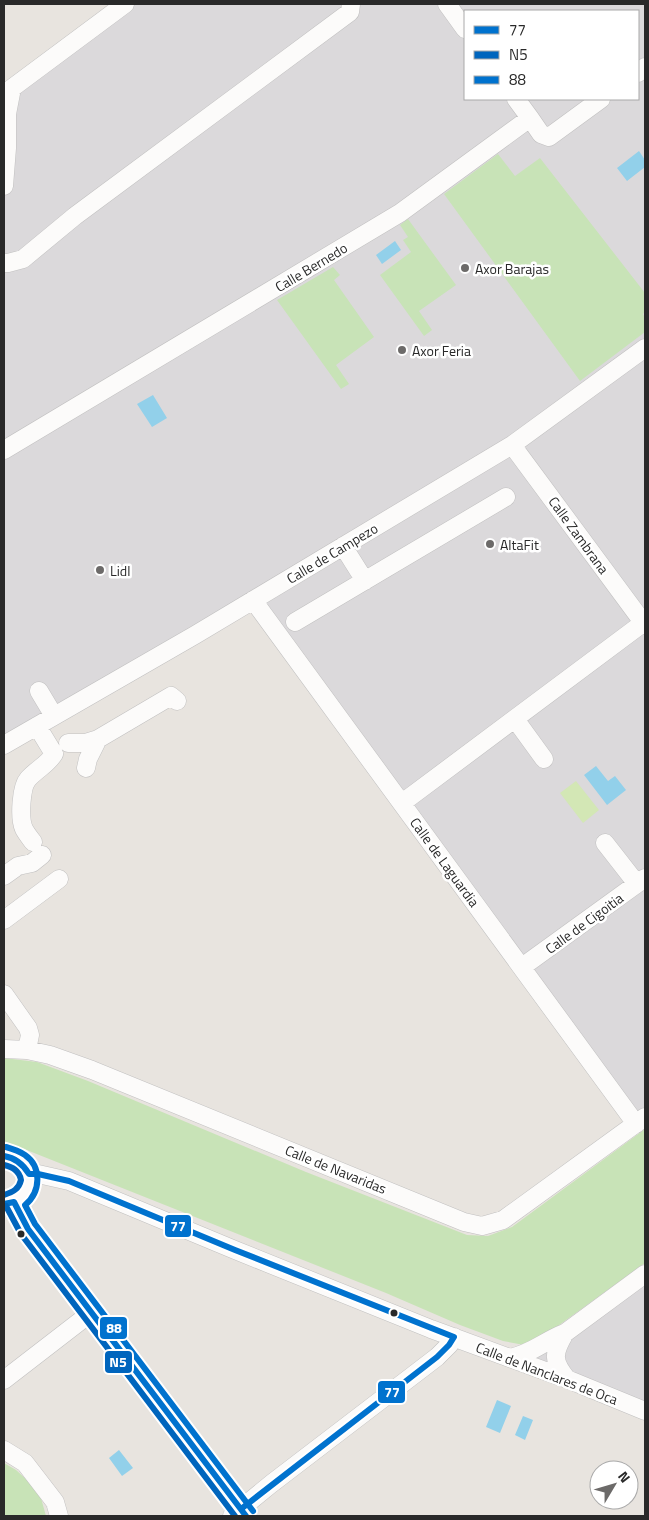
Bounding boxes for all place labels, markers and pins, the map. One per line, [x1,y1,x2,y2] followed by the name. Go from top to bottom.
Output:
[475,258,549,279] place label: Axor Barajas
[459,262,471,274] marker: Axor Barajas
[412,340,471,361] place label: Axor Feria
[396,344,408,356] marker: Axor Feria
[500,534,539,555] place label: AltaFit
[484,538,496,550] marker: AltaFit
[110,560,130,581] place label: Lidl
[94,564,106,576] marker: Lidl
[16,1229,26,1239] unlabelled marker
[389,1308,399,1318] unlabelled marker

